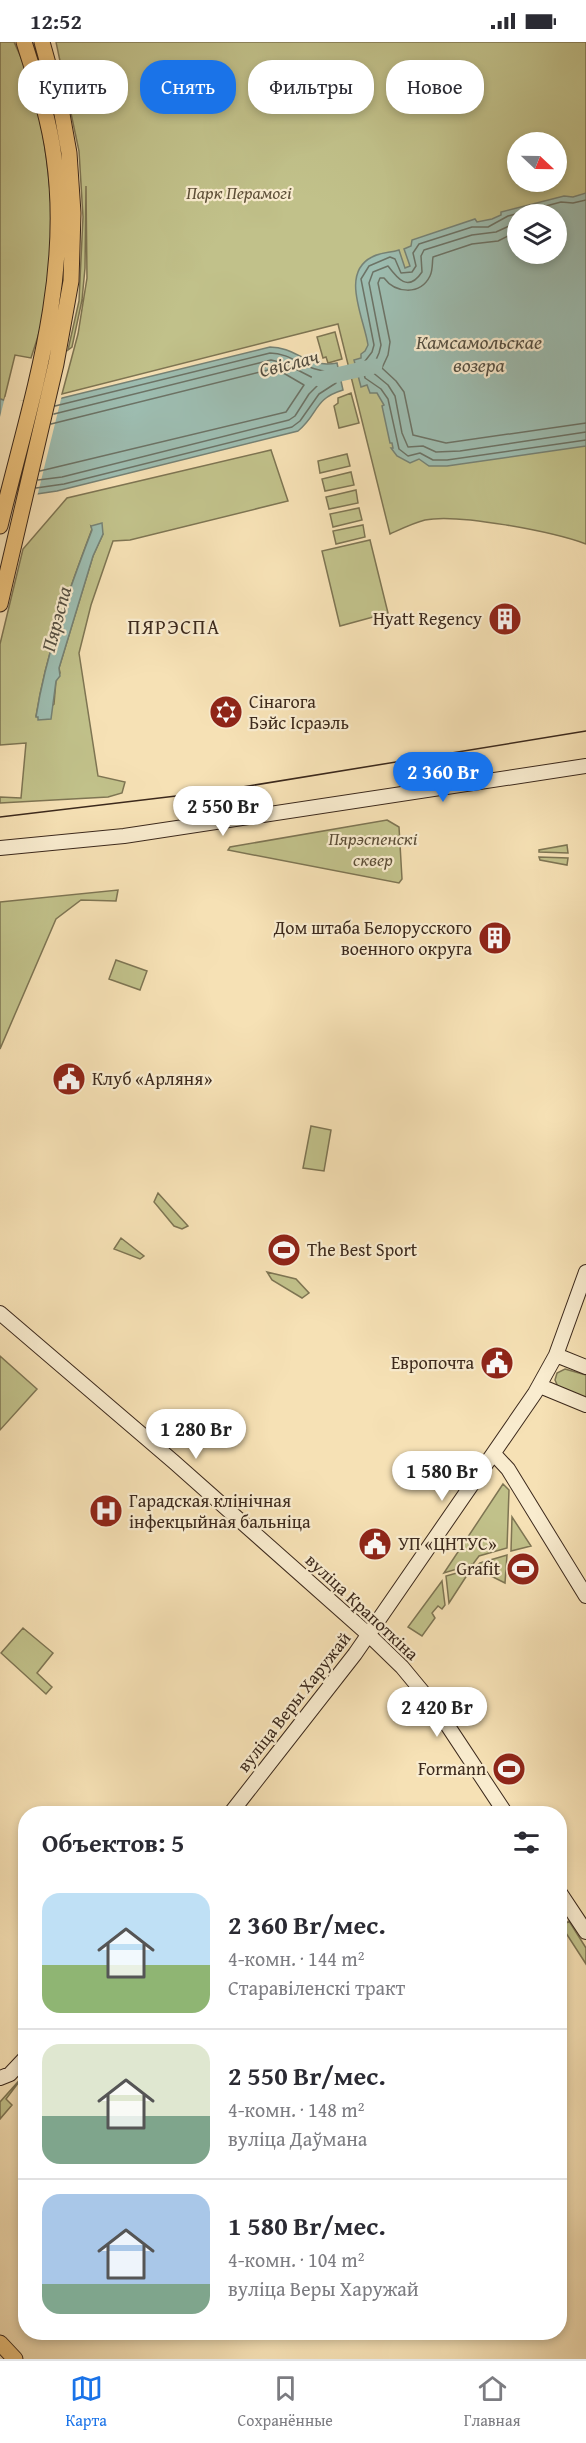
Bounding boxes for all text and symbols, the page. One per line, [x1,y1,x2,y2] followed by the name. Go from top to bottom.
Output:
[30,5,82,37] text: 12:52
[18,60,128,114] chip: Купить
[140,60,236,114] chip: Снять
[248,60,374,114] chip: Фильтры
[386,60,484,114] chip: Новое
[507,132,567,192] north arrow
[507,132,567,264] map controls
[186,179,292,206] park label: Парк Перамогі
[507,204,567,264] button: layers
[416,327,542,379] water label: Камсамольскае возера
[256,341,322,384] water label: Свіслач
[33,582,78,655] water label: Пярэспа
[487,601,523,637] building icon: Hyatt Regency
[373,605,482,632] place label: Hyatt Regency
[127,612,221,641] district label: ПЯРЭСПА
[249,688,349,736] place label: Сінагога Бэйс Ісраэль
[208,694,244,730] synagogue icon: Сінагога Бэйс Ісраэль
[381,752,505,803] pin: 2 360 Br
[407,757,479,786] text: 2 360 Br
[161,786,285,837] pin: 2 550 Br
[187,791,259,820] text: 2 550 Br
[329,825,418,873] park label: Пярэспенскі сквер
[273,914,472,962] place label: Дом штаба Белорусского военного округа
[477,920,513,956] building icon: Дом штаба Белорусского военного округа
[51,1061,87,1097] public building icon: Клуб «Арляня»
[92,1065,212,1092] place label: Клуб «Арляня»
[266,1232,302,1268] sports icon: The Best Sport
[307,1236,418,1263] place label: The Best Sport
[479,1345,515,1381] public building icon: Европочта
[391,1349,474,1376] place label: Европочта
[134,1409,258,1460] pin: 1 280 Br
[160,1414,232,1443] text: 1 280 Br
[380,1451,504,1502] pin: 1 580 Br
[406,1456,478,1485] text: 1 580 Br
[129,1487,311,1535] place label: Гарадская клінічная інфекцыйная бальніца
[88,1493,124,1529] hospital icon: Гарадская клінічная інфекцыйная бальніца
[357,1526,393,1562] public building icon: УП «ЦНТУС»
[398,1530,497,1557] place label: УП «ЦНТУС»
[300,1547,425,1667] street label: вуліца Крапоткіна
[505,1551,541,1587] sports icon: Grafit
[456,1555,501,1582] place label: Grafit
[230,1626,357,1778] street label: вуліца Веры Харужай
[375,1687,499,1738] pin: 2 420 Br
[401,1692,473,1721] text: 2 420 Br
[491,1751,527,1787] sports icon: Formann
[418,1755,486,1782] place label: Formann
[42,1823,185,1862] text: Объектов: 5
[510,1826,543,1859] icon: filters
[228,1905,386,1944] text: 2 360 Br/мес.
[90,1917,162,1989] icon: home
[228,1944,364,1973] text: 4-комн. · 144 m²
[228,1973,405,2002] text: Старавіленскі тракт
[228,2056,386,2095] text: 2 550 Br/мес.
[90,2068,162,2140] icon: home
[228,2095,364,2124] text: 4-комн. · 148 m²
[228,2124,367,2153] text: вуліца Даўмана
[228,2206,386,2245] text: 1 580 Br/мес.
[90,2218,162,2290] icon: home
[228,2245,364,2274] text: 4-комн. · 104 m²
[228,2274,419,2303] text: вуліца Веры Харужай
[65,2372,107,2432] tab: Карта
[238,2372,333,2432] tab: Сохранённые
[464,2372,521,2432] tab: Главная

